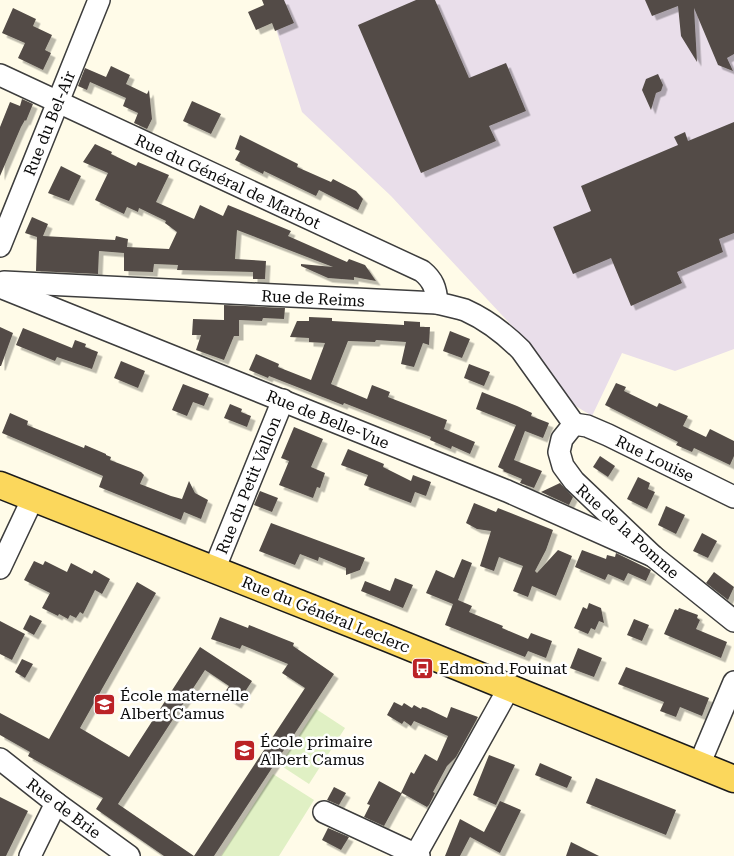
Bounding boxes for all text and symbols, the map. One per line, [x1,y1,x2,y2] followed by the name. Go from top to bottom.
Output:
[20,68,79,178] street label: Rue du Bel-Air
[132,130,323,233] street label: Rue du Général de Marbot
[261,286,366,311] street label: Rue de Reims
[264,386,392,453] street label: Rue de Belle-Vue
[212,414,285,557] street label: Rue du Petit Vallon
[612,431,697,486] street label: Rue Louise
[572,480,683,583] street label: Rue de la Pomme
[239,572,413,657] street label: Rue du Général Leclerc
[411,656,435,680] bus stop icon: Edmond Fouinat
[439,659,567,678] place label: Edmond Fouinat
[120,686,249,723] place label: École maternelle Albert Camus
[92,692,116,716] school or university icon: École maternelle Albert Camus
[260,732,373,769] place label: École primaire Albert Camus
[232,738,256,762] school or university icon: École primaire Albert Camus
[23,774,105,843] street label: Rue de Brie

